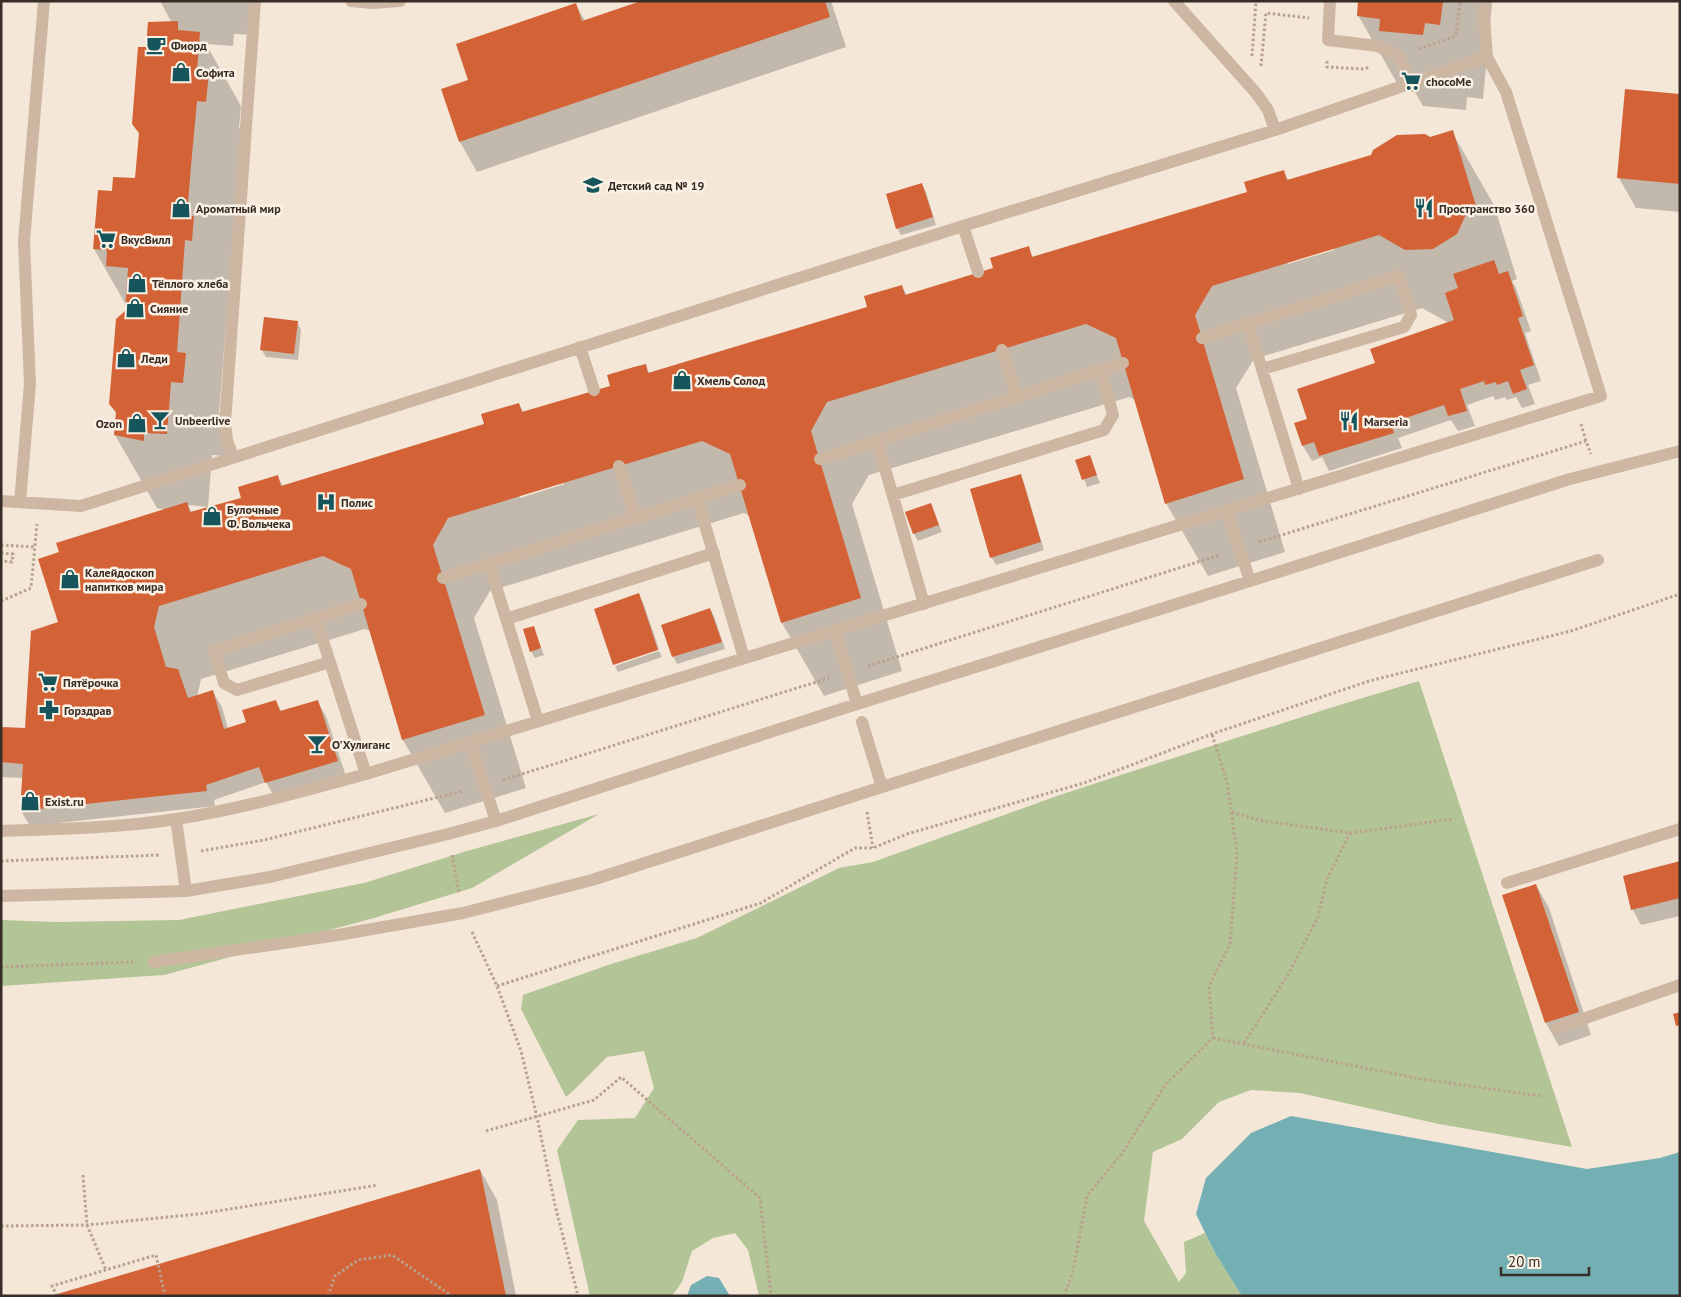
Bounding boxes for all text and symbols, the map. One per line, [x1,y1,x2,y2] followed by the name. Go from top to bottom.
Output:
[145,34,167,56] cafe icon: Фиорд
[171,38,207,53] place label: Фиорд
[170,61,192,83] shop icon: Софита
[196,65,235,80] place label: Софита
[1400,70,1422,92] supermarket icon: chocoMe
[1426,74,1471,89] place label: chocoMe
[582,174,604,196] school or university icon: Детский сад № 19
[608,178,704,193] place label: Детский сад № 19
[170,197,192,219] shop icon: Ароматный мир
[1413,197,1435,219] restaurant icon: Пространство 360
[196,201,281,216] place label: Ароматный мир
[1439,201,1535,216] place label: Пространство 360
[95,228,117,250] supermarket icon: ВкусВилл
[121,232,171,247] place label: ВкусВилл
[126,272,148,294] shop icon: Тёплого хлеба
[152,276,228,291] place label: Тёплого хлеба
[124,297,146,319] shop icon: Сияние
[150,301,188,316] place label: Сияние
[115,347,137,369] shop icon: Леди
[140,351,168,366] place label: Леди
[671,369,693,391] shop icon: Хмель Солод
[697,373,765,388] place label: Хмель Солод
[149,409,171,431] bar icon: Unbeerlive
[1338,410,1360,432] restaurant icon: Marseria
[126,412,148,434] shop icon: Ozon
[175,413,230,428] place label: Unbeerlive
[1364,414,1408,429] place label: Marseria
[96,416,122,431] place label: Ozon
[315,491,337,513] hospital icon: Полис
[341,495,373,510] place label: Полис
[227,502,291,531] place label: Булочные Ф. Вольчека
[201,505,223,527] shop icon: Булочные Ф. Вольчека
[85,565,164,594] place label: Калейдоскоп напитков мира
[59,568,81,590] shop icon: Калейдоскоп напитков мира
[37,671,59,693] supermarket icon: Пятёрочка
[63,675,119,690] place label: Пятёрочка
[38,699,60,721] pharmacy icon: Горздрав
[64,703,111,718] place label: Горздрав
[306,733,328,755] bar icon: О'Хулиганс
[332,737,390,752] place label: О'Хулиганс
[19,790,41,812] shop icon: Exist.ru
[45,794,84,809] place label: Exist.ru
[1501,1244,1588,1276] scale bar
[1508,1252,1541,1271] text: 20 m

